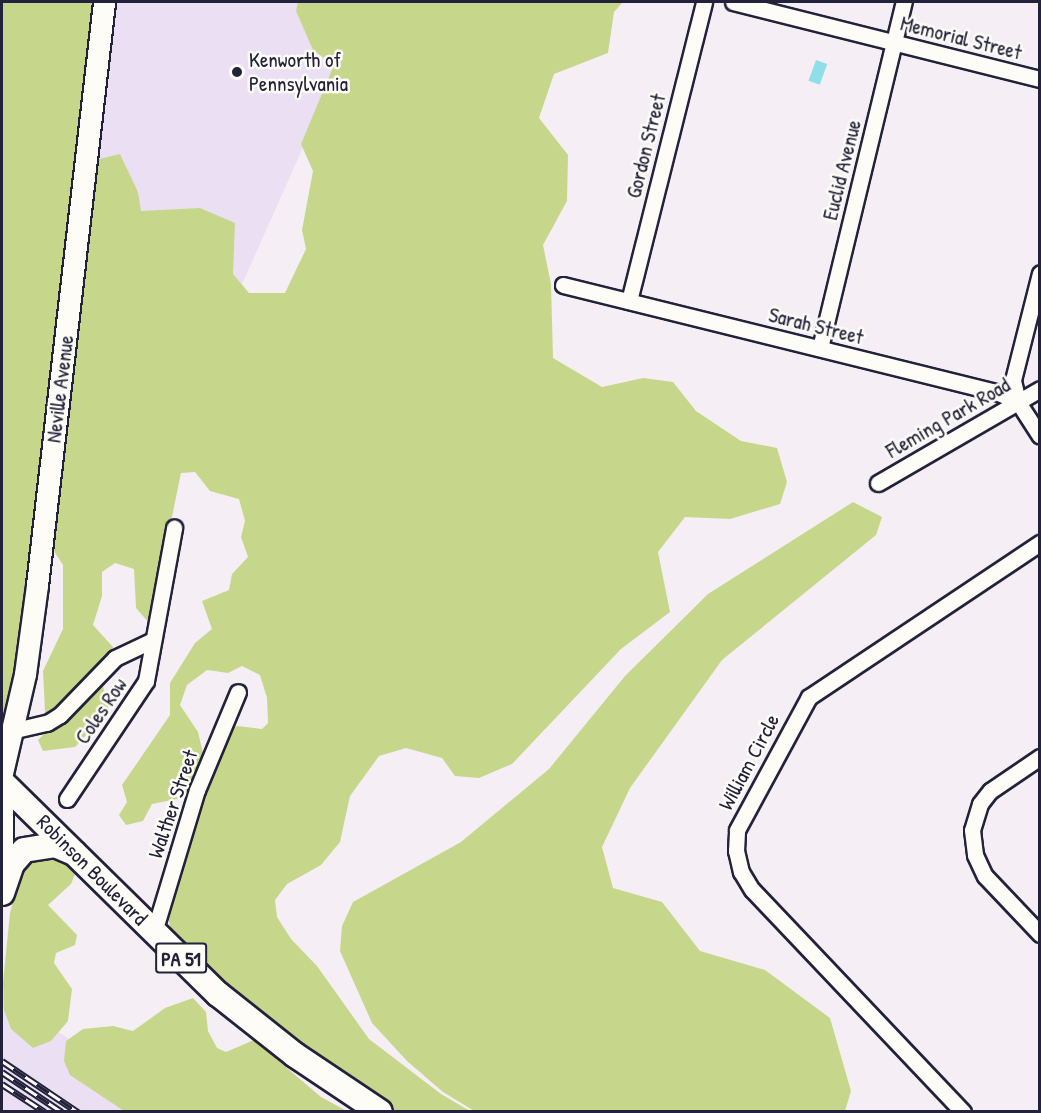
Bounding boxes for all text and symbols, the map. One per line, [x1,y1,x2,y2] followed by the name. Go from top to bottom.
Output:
[898,11,1024,65] street label: Memorial Street
[249,47,348,97] place label: Kenworth of Pennsylvania
[230,65,244,79] marker: Kenworth of Pennsylvania
[621,91,671,201] street label: Gordon Street
[817,117,867,223] street label: Euclid Avenue
[766,302,866,350] street label: Sarah Street
[41,334,79,444] street label: Neville Avenue
[882,372,1014,464] street label: Fleming Park Road
[70,673,132,749] street label: Coles Row
[713,710,785,814] street label: William Circle
[143,746,203,862] street label: Walther Street
[31,809,153,931] street label: Robinson Boulevard
[154,941,208,975] road number: PA 51

